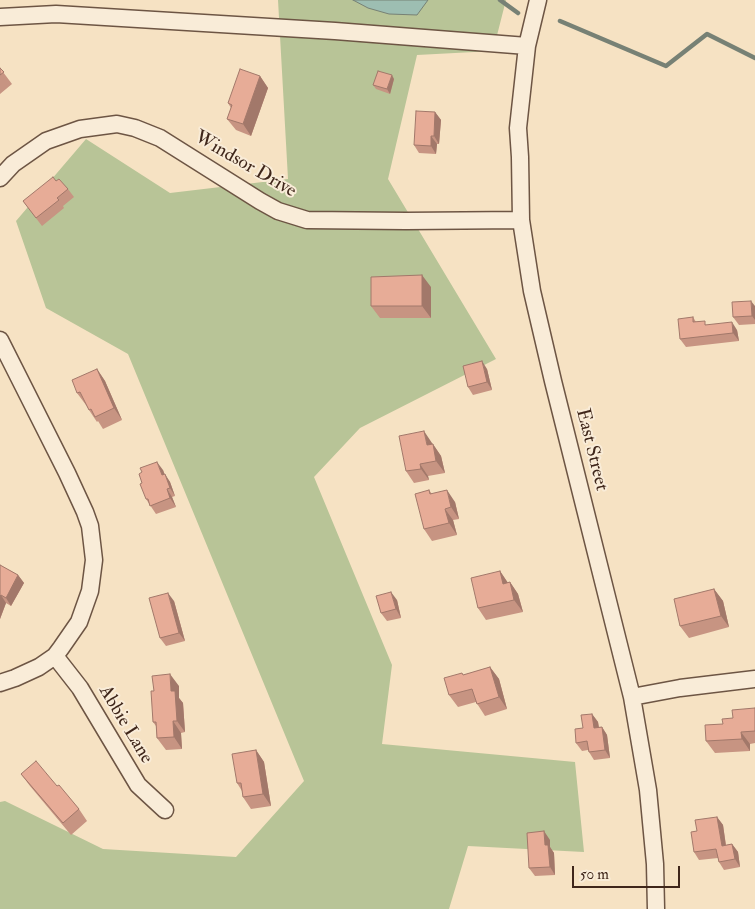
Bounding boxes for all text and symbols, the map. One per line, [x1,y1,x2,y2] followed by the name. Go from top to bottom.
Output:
[190,127,300,203] street label: Windsor Drive
[570,407,612,493] street label: East Street
[93,682,157,768] street label: Abbie Lane
[575,856,682,888] scale bar
[580,865,609,884] text: 50 m

